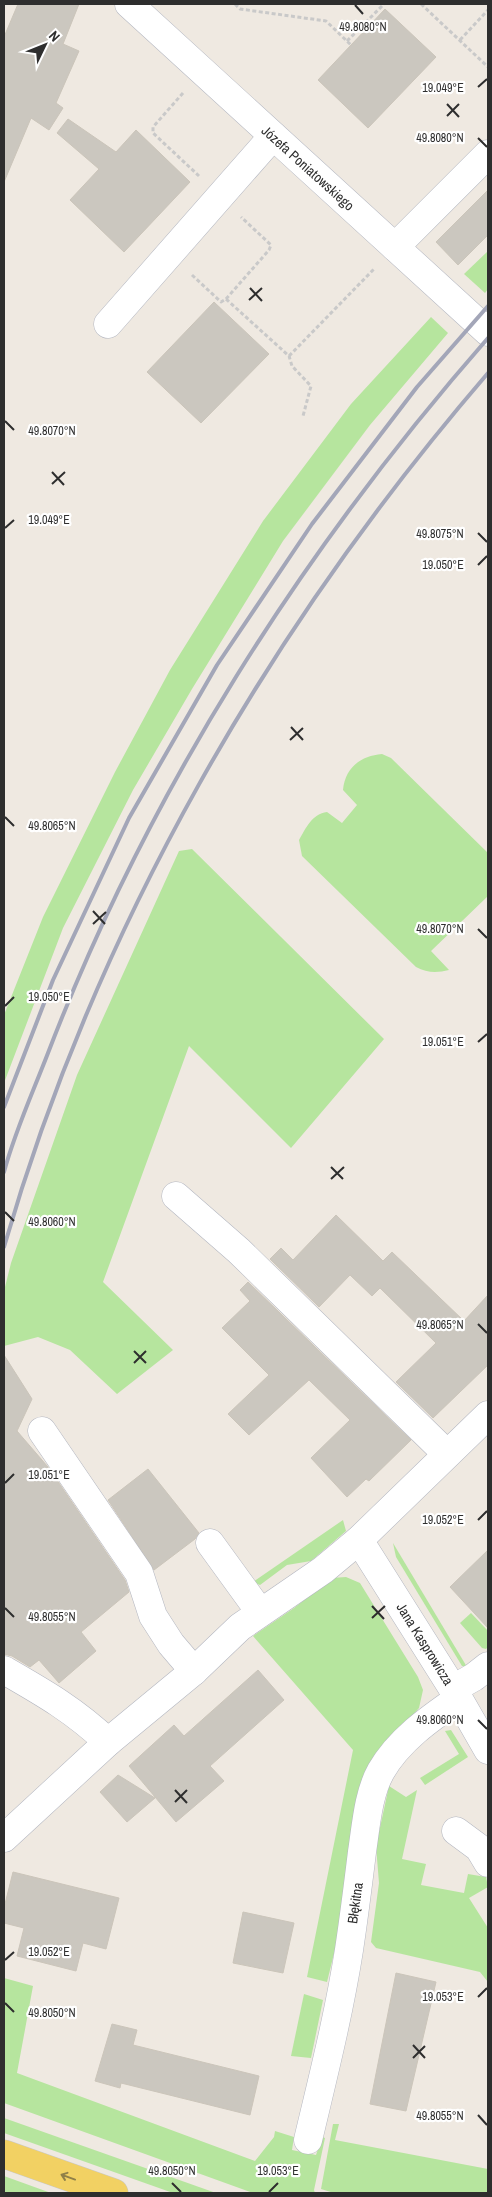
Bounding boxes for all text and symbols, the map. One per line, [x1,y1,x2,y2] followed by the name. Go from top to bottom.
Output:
[339,19,387,35] text: 49.8080°N
[20,20,70,70] north arrow
[45,27,64,45] text: N
[422,80,464,96] text: 19.049°E
[258,122,358,214] street label: Józefa Poniatowskiego
[416,130,464,146] text: 49.8080°N
[28,423,76,439] text: 49.8070°N
[28,512,70,528] text: 19.049°E
[416,526,464,542] text: 49.8075°N
[422,557,464,573] text: 19.050°E
[28,818,76,834] text: 49.8065°N
[416,921,464,937] text: 49.8070°N
[28,989,70,1005] text: 19.050°E
[422,1034,464,1050] text: 19.051°E
[28,1214,76,1230] text: 49.8060°N
[416,1317,464,1333] text: 49.8065°N
[28,1467,70,1483] text: 19.051°E
[422,1512,464,1528] text: 19.052°E
[393,1599,458,1689] street label: Jana Kasprowicza
[28,1609,76,1625] text: 49.8055°N
[416,1712,464,1728] text: 49.8060°N
[343,1881,367,1925] street label: Błękitna
[28,1944,70,1960] text: 19.052°E
[422,1989,464,2005] text: 19.053°E
[28,2005,76,2021] text: 49.8050°N
[416,2108,464,2124] text: 49.8055°N
[148,2163,196,2179] text: 49.8050°N
[257,2163,299,2179] text: 19.053°E
[61,2172,76,2181] one-way arrow

